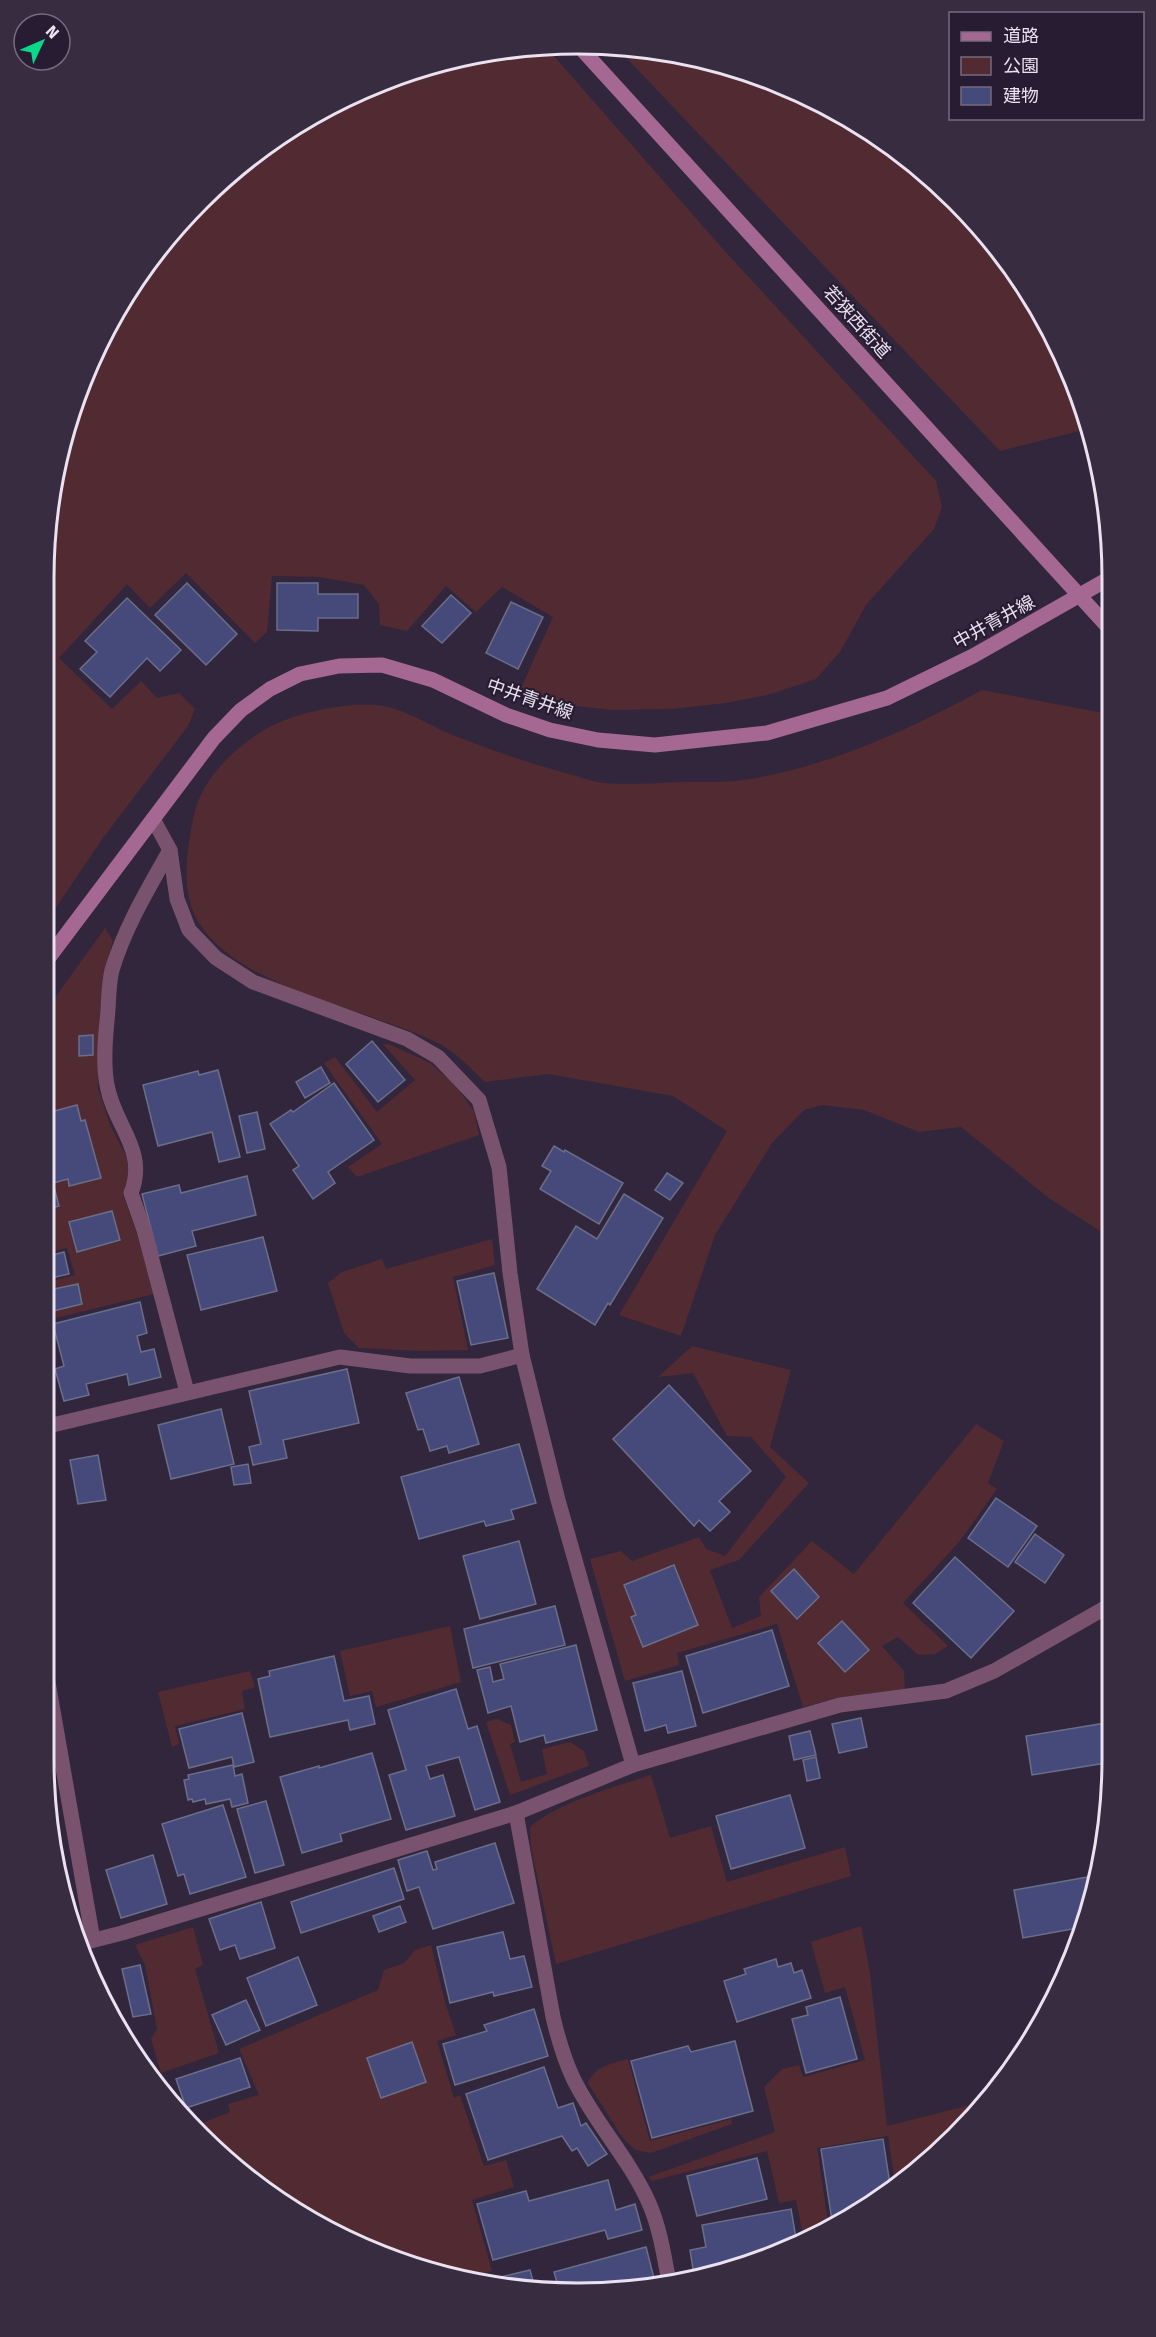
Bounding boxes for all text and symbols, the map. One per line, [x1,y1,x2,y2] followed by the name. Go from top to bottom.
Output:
[12,12,72,72] north arrow
[949,12,1144,120] legend
[42,22,63,42] text: N
[1003,25,1039,47] text: 道路
[1003,55,1039,77] text: 公園
[1003,85,1039,107] text: 建物
[819,281,895,363] street label: 若狭西街道
[949,591,1039,653] street label: 中井青井線
[484,674,576,724] street label: 中井青井線

